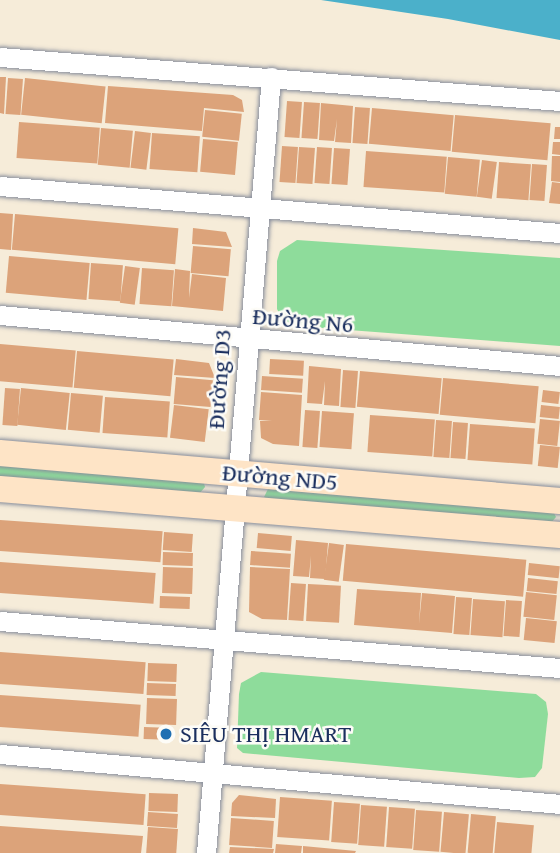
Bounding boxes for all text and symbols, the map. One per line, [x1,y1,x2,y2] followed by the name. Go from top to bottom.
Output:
[251,301,355,339] street label: Đường N6
[201,328,237,430] street label: Đường D3
[221,458,339,496] street label: Đường ND5
[180,720,351,748] place label: SIÊU THỊ HMART
[158,726,174,742] marker: SIÊU THỊ HMART

